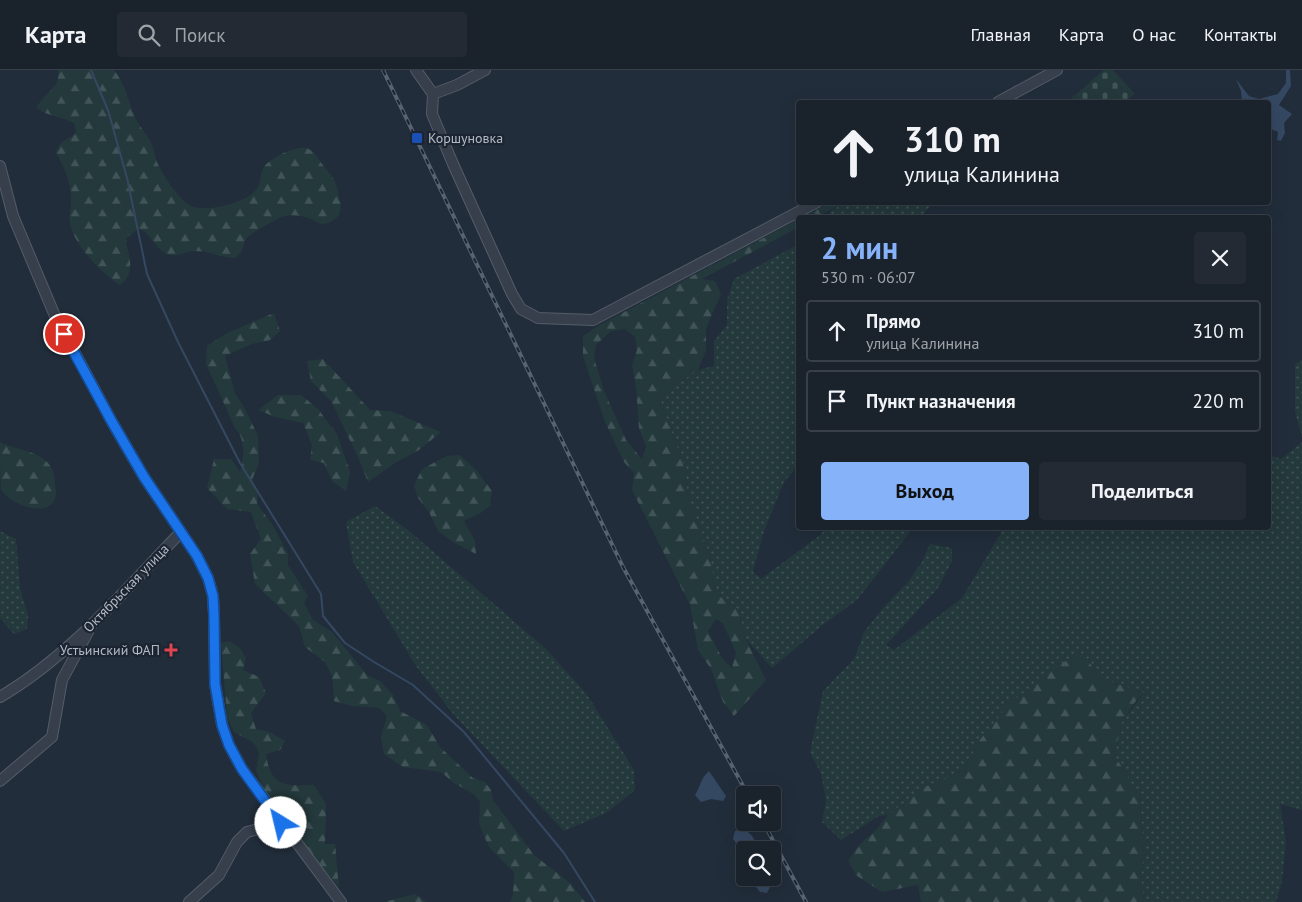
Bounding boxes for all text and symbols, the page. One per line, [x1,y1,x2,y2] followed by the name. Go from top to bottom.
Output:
[117,12,467,57] search box
[25,19,87,50] text: Карта
[135,21,163,49] icon: search
[175,23,225,47] text: Поиск
[970,23,1031,46] text: Главная
[1059,23,1104,46] text: Карта
[1132,23,1176,46] text: О нас
[1204,23,1277,46] text: Контакты
[904,116,1001,162] text: 310 m
[821,120,886,185] icon: ahead
[428,129,503,147] place label: Коршуновка
[410,131,424,145] marker: Коршуновка
[904,160,1060,188] text: улица Калинина
[821,228,898,267] text: 2 мин
[1194,232,1246,284] button: close
[821,267,916,287] text: 530 m · 06:07
[866,309,921,333] text: Прямо
[43,313,85,355] pin
[823,317,851,345] icon: ahead
[1192,319,1244,343] text: 310 m
[50,320,78,348] icon: arrive
[866,333,979,353] text: улица Калинина
[823,387,851,415] icon: arrive
[866,389,1016,413] text: Пункт назначения
[1192,389,1244,413] text: 220 m
[821,462,1029,520] button: Выход
[1039,462,1246,520] button: Поделиться
[79,540,173,636] street label: Октябрьская улица
[60,641,160,659] place label: Устьинский ФАП
[164,643,178,657] marker: Устьинский ФАП
[736,786,781,886] map controls
[736,786,781,831] button: sound
[254,796,306,848] position arrow
[736,841,781,886] button: search

